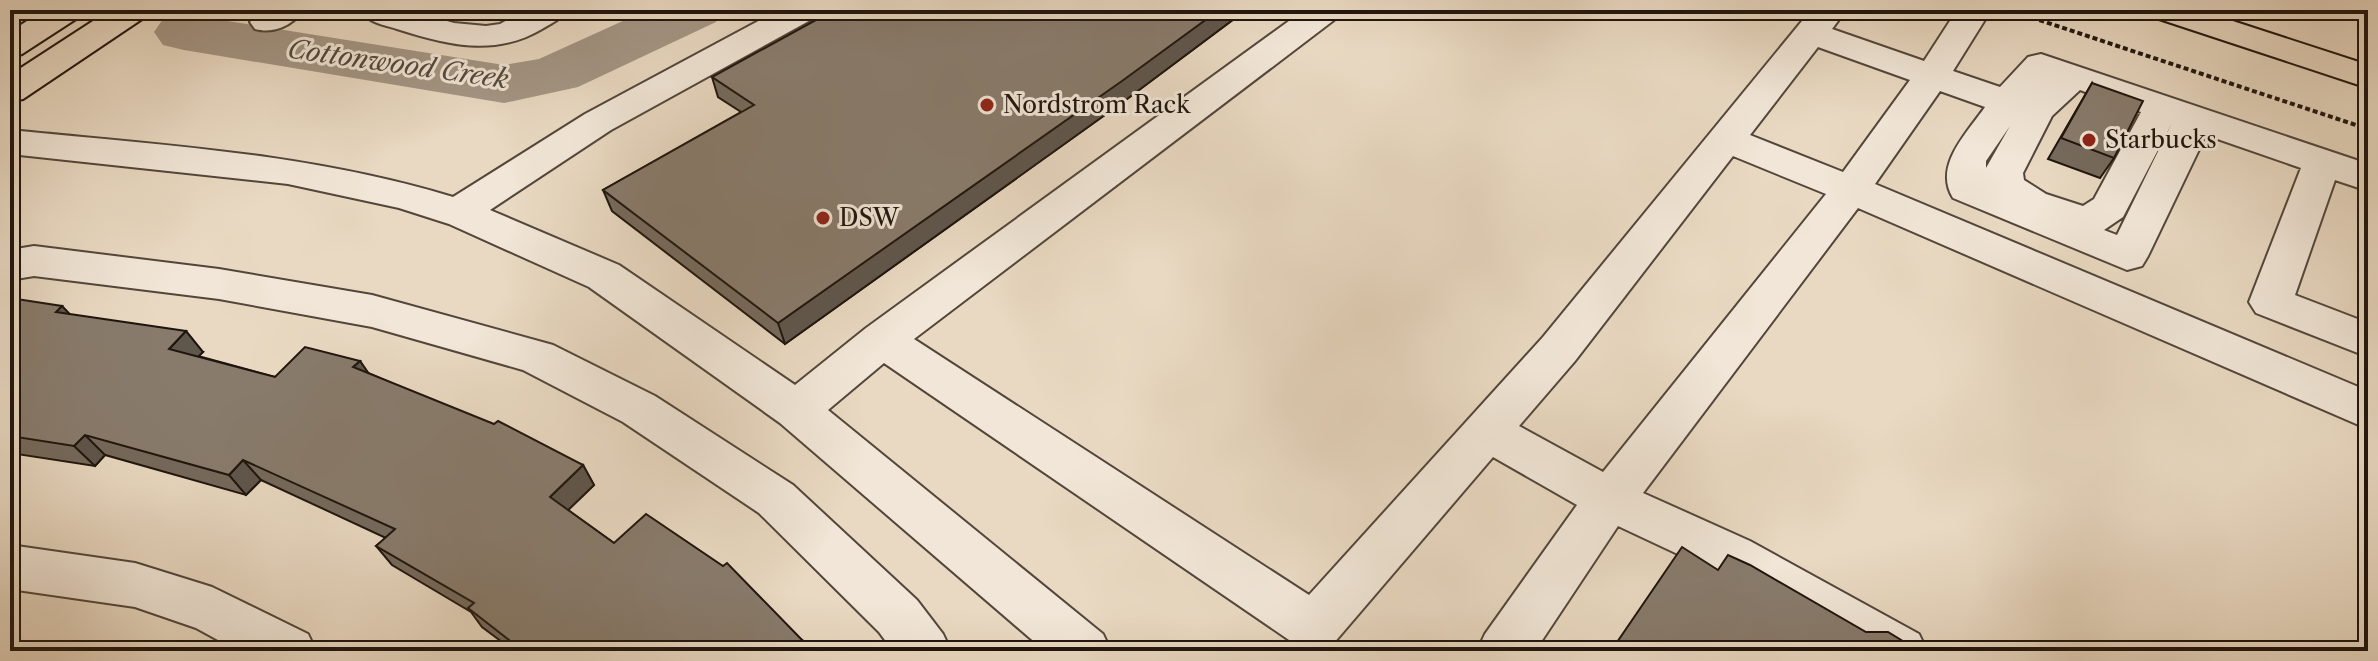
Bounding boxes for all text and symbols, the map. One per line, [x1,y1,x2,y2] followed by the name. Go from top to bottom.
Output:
[286,33,511,95] water label: Cottonwood Creek
[1003,90,1191,119] place label: Nordstrom Rack
[978,96,996,114] marker: Nordstrom Rack
[2105,125,2217,154] place label: Starbucks
[2080,131,2098,149] marker: Starbucks
[839,203,900,232] place label: DSW
[814,209,832,227] marker: DSW

